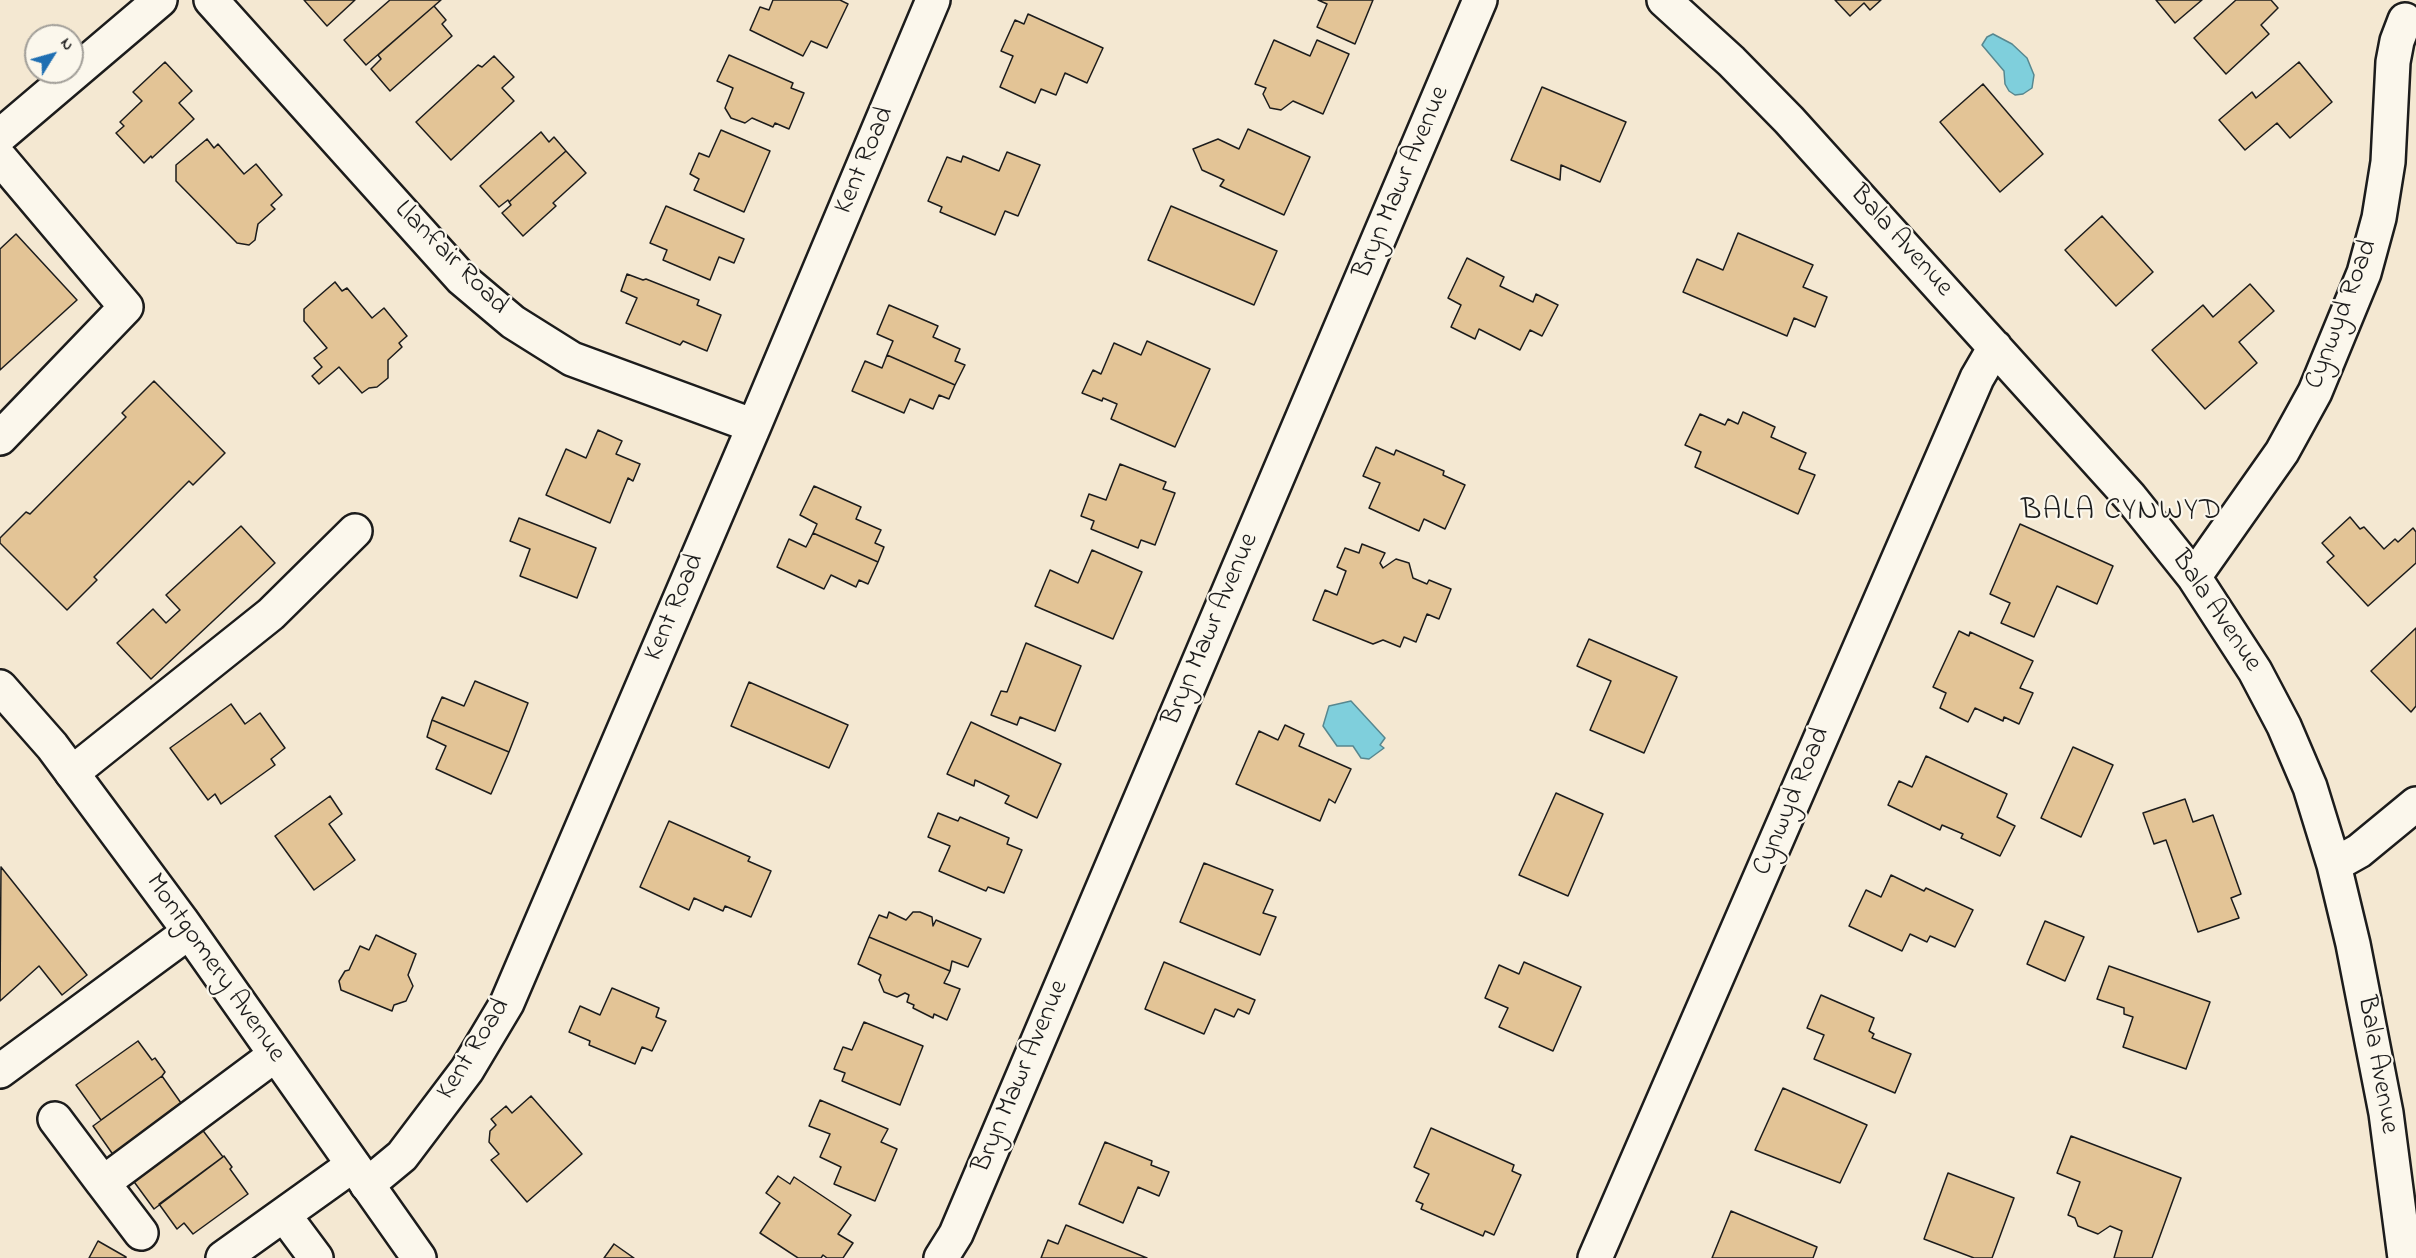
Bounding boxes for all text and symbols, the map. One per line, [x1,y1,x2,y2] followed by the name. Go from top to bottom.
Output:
[24,24,84,84] north arrow
[54,33,80,56] text: N
[1348,82,1458,284] street label: Bryn Mawr Avenue
[829,103,903,219] street label: Kent Road
[1841,179,1959,305] street label: Bala Avenue
[386,195,514,323] street label: Llanfair Road
[2300,236,2386,394] street label: Cynwyd Road
[2021,495,2223,531] district label: BALA CYNWYD
[1157,529,1267,731] street label: Bryn Mawr Avenue
[2163,545,2267,679] street label: Bala Avenue
[639,550,713,666] street label: Kent Road
[1747,723,1839,881] street label: Cynwyd Road
[137,868,291,1070] street label: Montgomery Avenue
[967,976,1077,1178] street label: Bryn Mawr Avenue
[431,993,519,1107] street label: Kent Road
[2348,994,2404,1136] street label: Bala Avenue

